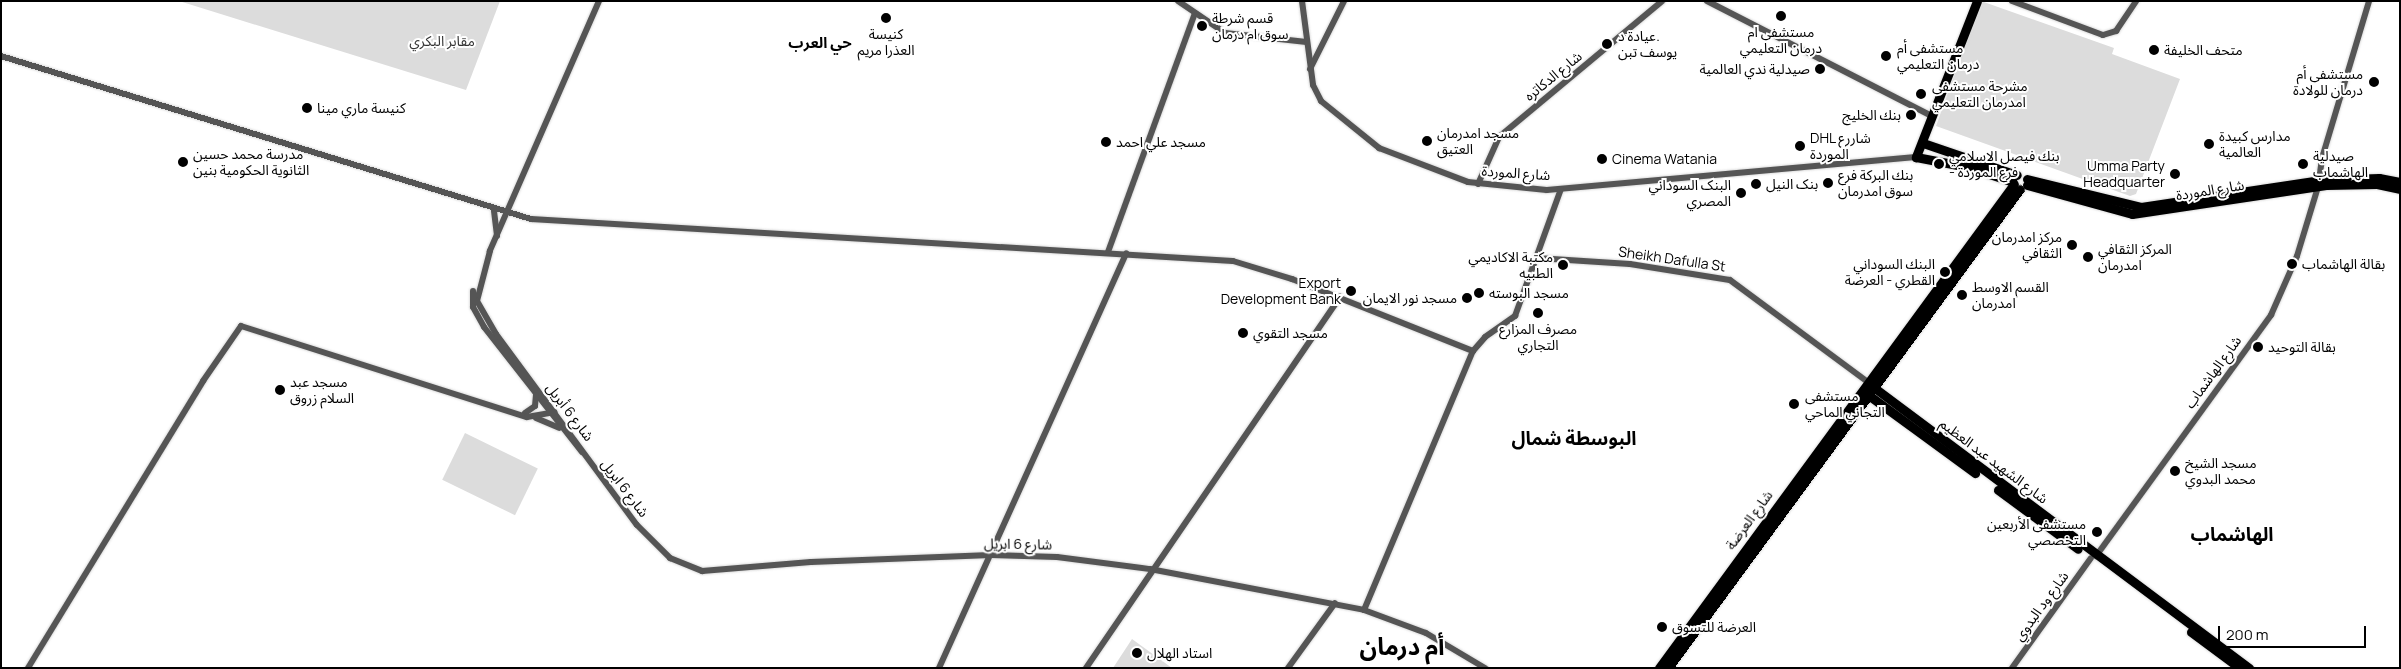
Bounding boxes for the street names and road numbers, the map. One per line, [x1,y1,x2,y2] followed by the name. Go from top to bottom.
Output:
[1521,48,1585,104] street label: شارع الدكاتره
[1481,162,1551,184] street label: شارع الموردة
[2175,176,2245,204] street label: شارع الموردة
[1617,243,1727,275] street label: Sheikh Dafulla St
[2181,333,2245,411] street label: شارع الهاشماب
[543,380,597,444] street label: شارع 6 أبريل
[1937,415,2051,507] street label: شارع الشهيد عبد العظيم
[598,456,652,520] street label: شارع 6 ابريل
[1722,487,1776,553] street label: شارع العرضة
[984,535,1052,553] street label: شارع 6 ابريل
[2010,568,2072,644] street label: شارع ود البدوي

